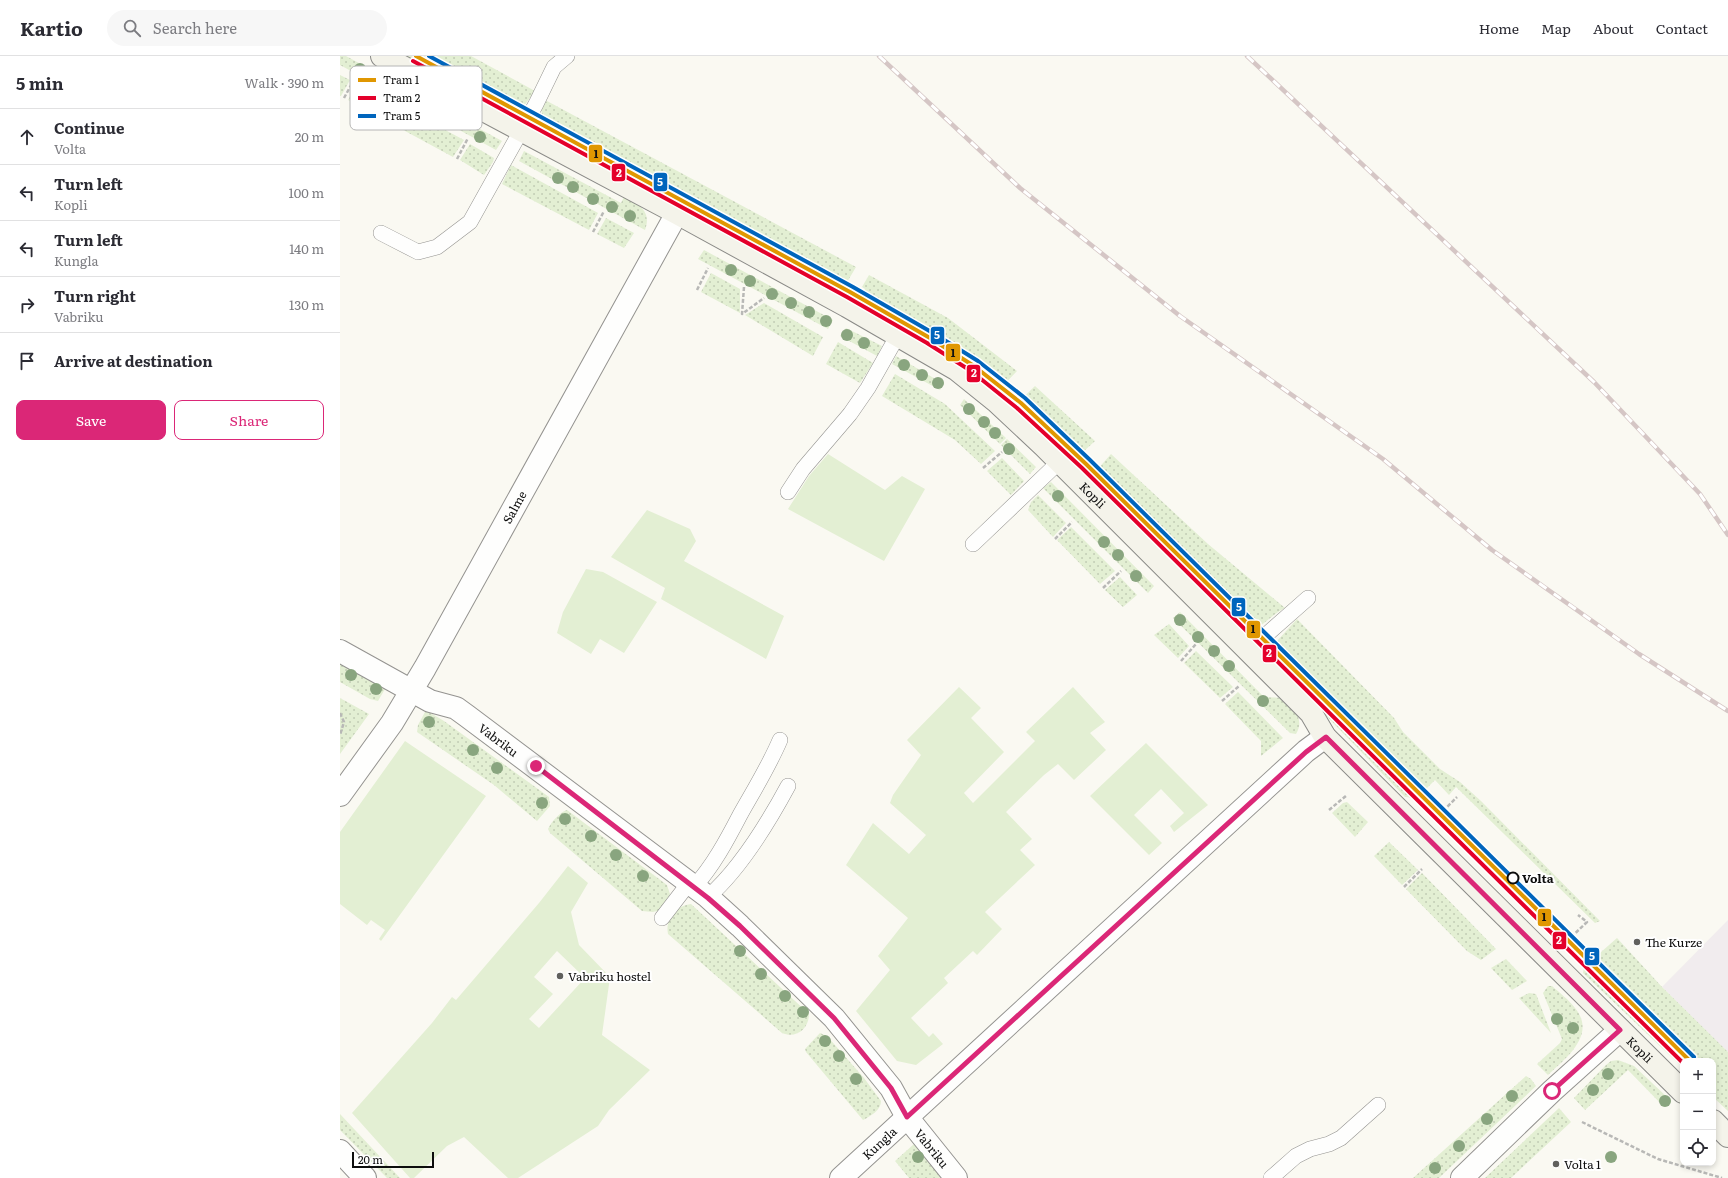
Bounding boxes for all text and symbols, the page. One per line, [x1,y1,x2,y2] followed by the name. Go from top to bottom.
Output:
[107,10,387,46] search box
[20,14,83,42] text: Kartio
[153,16,237,39] text: Search here
[121,17,143,39] icon: search
[1479,18,1519,38] text: Home
[1541,18,1571,38] text: Map
[1593,18,1634,38] text: About
[1656,18,1708,38] text: Contact
[350,66,482,130] legend
[16,70,64,95] text: 5 min
[383,71,420,87] text: Tram 1
[245,73,324,92] text: Walk · 390 m
[383,89,421,105] text: Tram 2
[383,107,421,123] text: Tram 5
[54,116,124,139] text: Continue
[16,126,38,148] icon: ahead
[295,127,324,146] text: 20 m
[54,139,86,158] text: Volta
[588,144,603,163] line badge: 1
[594,145,599,161] text: 1
[611,163,626,182] line badge: 2
[616,164,622,180] text: 2
[54,172,123,195] text: Turn left
[653,172,668,192] line badge: 5
[657,173,663,189] text: 5
[16,182,38,204] icon: left
[288,183,324,202] text: 100 m
[54,195,88,214] text: Kopli
[54,228,123,251] text: Turn left
[16,238,38,260] icon: left
[289,239,324,258] text: 140 m
[54,251,99,270] text: Kungla
[54,284,136,307] text: Turn right
[16,294,38,316] icon: right
[289,295,324,314] text: 130 m
[54,307,104,326] text: Vabriku
[930,326,945,345] line badge: 5
[934,326,940,342] text: 5
[945,343,961,362] line badge: 1
[951,344,956,360] text: 1
[54,349,213,372] text: Arrive at destination
[16,350,38,372] icon: arrive
[966,364,981,383] line badge: 2
[971,364,977,380] text: 2
[16,400,166,440] button: Save
[174,400,324,440] button: Share
[1076,478,1110,512] street label: Kopli
[498,487,531,527] street label: Salme
[1231,597,1246,617] line badge: 5
[1236,598,1242,614] text: 5
[1246,620,1261,639] line badge: 1
[1251,620,1256,636] text: 1
[1262,644,1277,663] line badge: 2
[1266,644,1272,660] text: 2
[475,719,523,761] street label: Vabriku
[527,757,545,775] route end
[1522,869,1554,887] place label: Volta
[1506,871,1520,885] marker: Volta
[1537,908,1552,927] line badge: 1
[1542,908,1547,924] text: 1
[1552,931,1567,950] line badge: 2
[1556,931,1562,947] text: 2
[1645,933,1702,951] place label: The Kurze
[1632,937,1642,947] marker: The Kurze
[1584,947,1600,966] line badge: 5
[1589,947,1595,963] text: 5
[568,967,651,985] place label: Vabriku hostel
[555,971,565,981] marker: Vabriku hostel
[1623,1032,1657,1067] street label: Kopli
[1680,1058,1716,1166] map controls
[1680,1058,1716,1094] button: +
[1543,1082,1561,1100] route start
[1680,1094,1716,1130] button: −
[858,1122,901,1163] street label: Kungla
[911,1125,954,1172] street label: Vabriku
[1680,1130,1716,1166] button: locate
[352,1150,434,1169] scale bar
[358,1151,383,1167] text: 20 m
[1564,1155,1601,1173] place label: Volta 1
[1551,1159,1561,1169] marker: Volta 1

